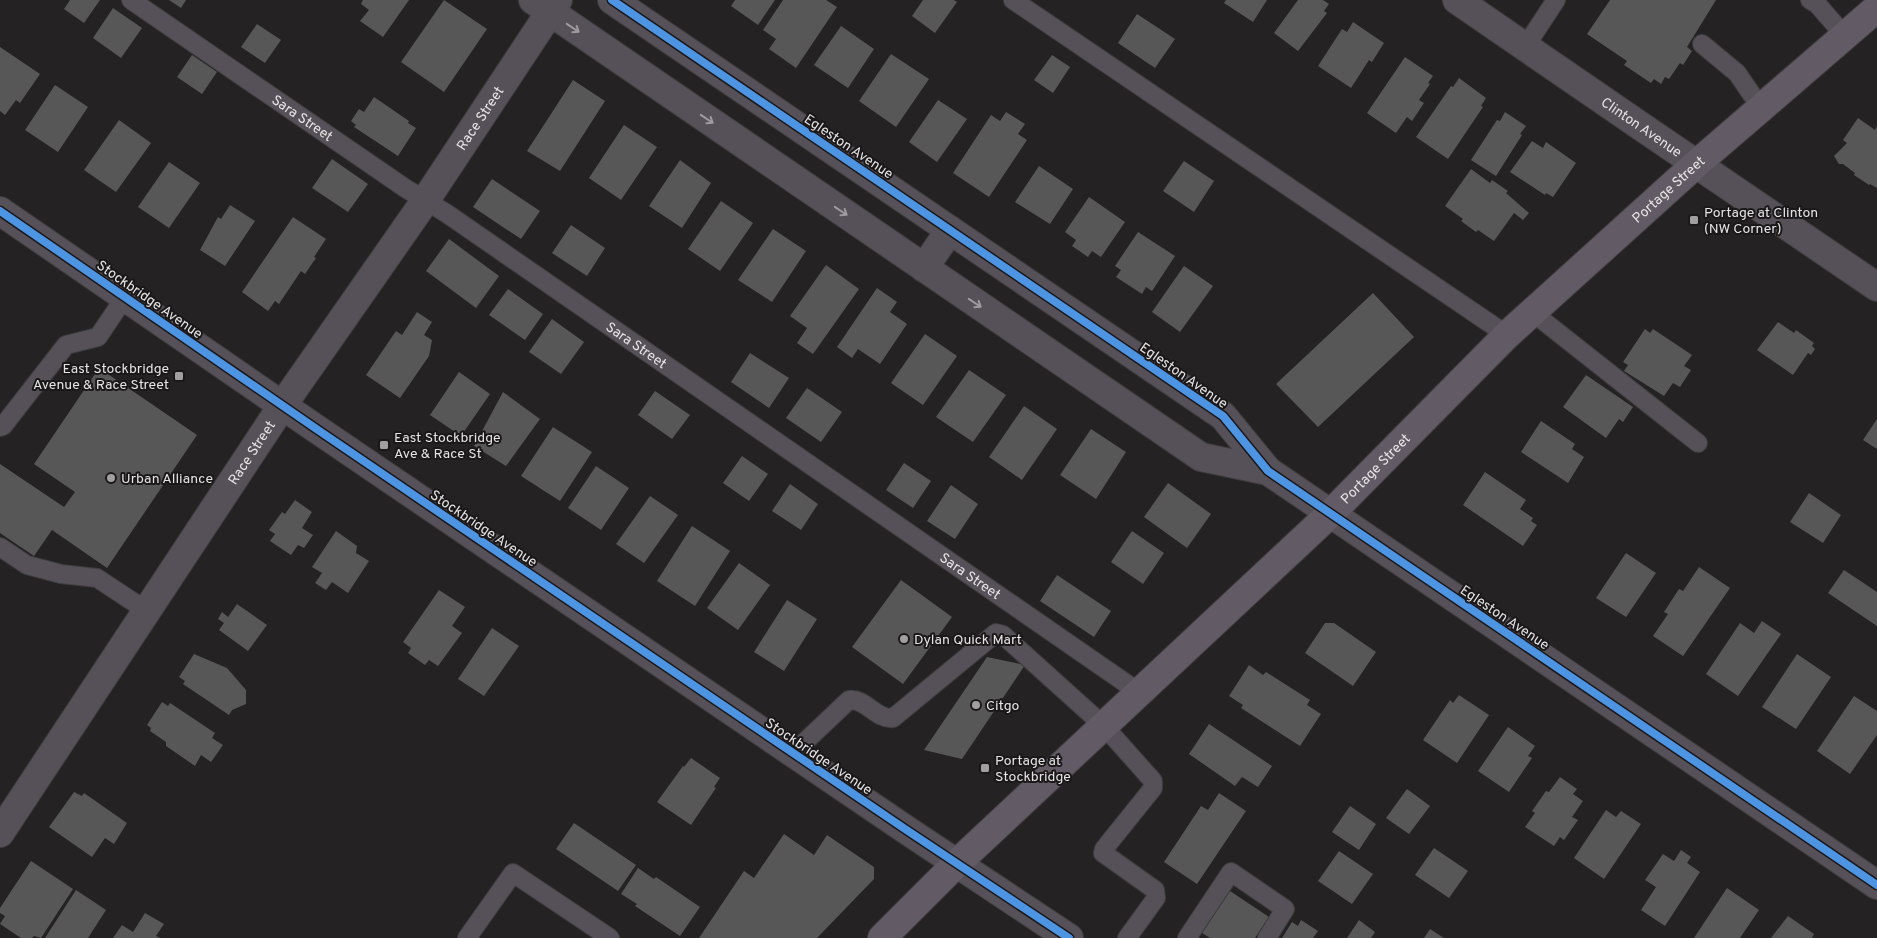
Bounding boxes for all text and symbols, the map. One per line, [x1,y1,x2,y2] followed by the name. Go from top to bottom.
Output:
[566,22,580,33] one-way arrow
[454,84,508,154] street label: Race Street
[268,92,335,146] street label: Sara Street
[1597,94,1685,162] street label: Clinton Avenue
[800,111,896,183] street label: Egleston Avenue
[700,114,714,124] one-way arrow
[1629,153,1709,228] street label: Portage Street
[1704,205,1818,238] place label: Portage at Clinton (NW Corner)
[834,206,848,216] one-way arrow
[1688,214,1700,226] marker: Portage at Clinton (NW Corner)
[93,257,205,343] street label: Stockbridge Avenue
[968,298,982,308] one-way arrow
[602,319,669,373] street label: Sara Street
[1136,340,1230,413] street label: Egleston Avenue
[33,361,169,394] place label: East Stockbridge Avenue & Race Street
[173,370,185,382] marker: East Stockbridge Avenue & Race Street
[225,418,280,489] street label: Race Street
[394,430,501,463] place label: East Stockbridge Ave & Race St
[1338,431,1415,508] street label: Portage Street
[378,439,390,451] marker: East Stockbridge Ave & Race St
[121,471,213,488] place label: Urban Alliance
[105,472,117,484] marker: Urban Alliance
[426,487,540,571] street label: Stockbridge Avenue
[936,550,1003,604] street label: Sara Street
[1456,582,1552,654] street label: Egleston Avenue
[914,632,1022,649] place label: Dylan Quick Mart
[898,633,910,645] marker: Dylan Quick Mart
[986,698,1020,715] place label: Citgo
[970,699,982,711] marker: Citgo
[761,715,875,799] street label: Stockbridge Avenue
[995,753,1071,786] place label: Portage at Stockbridge
[979,762,991,774] marker: Portage at Stockbridge

